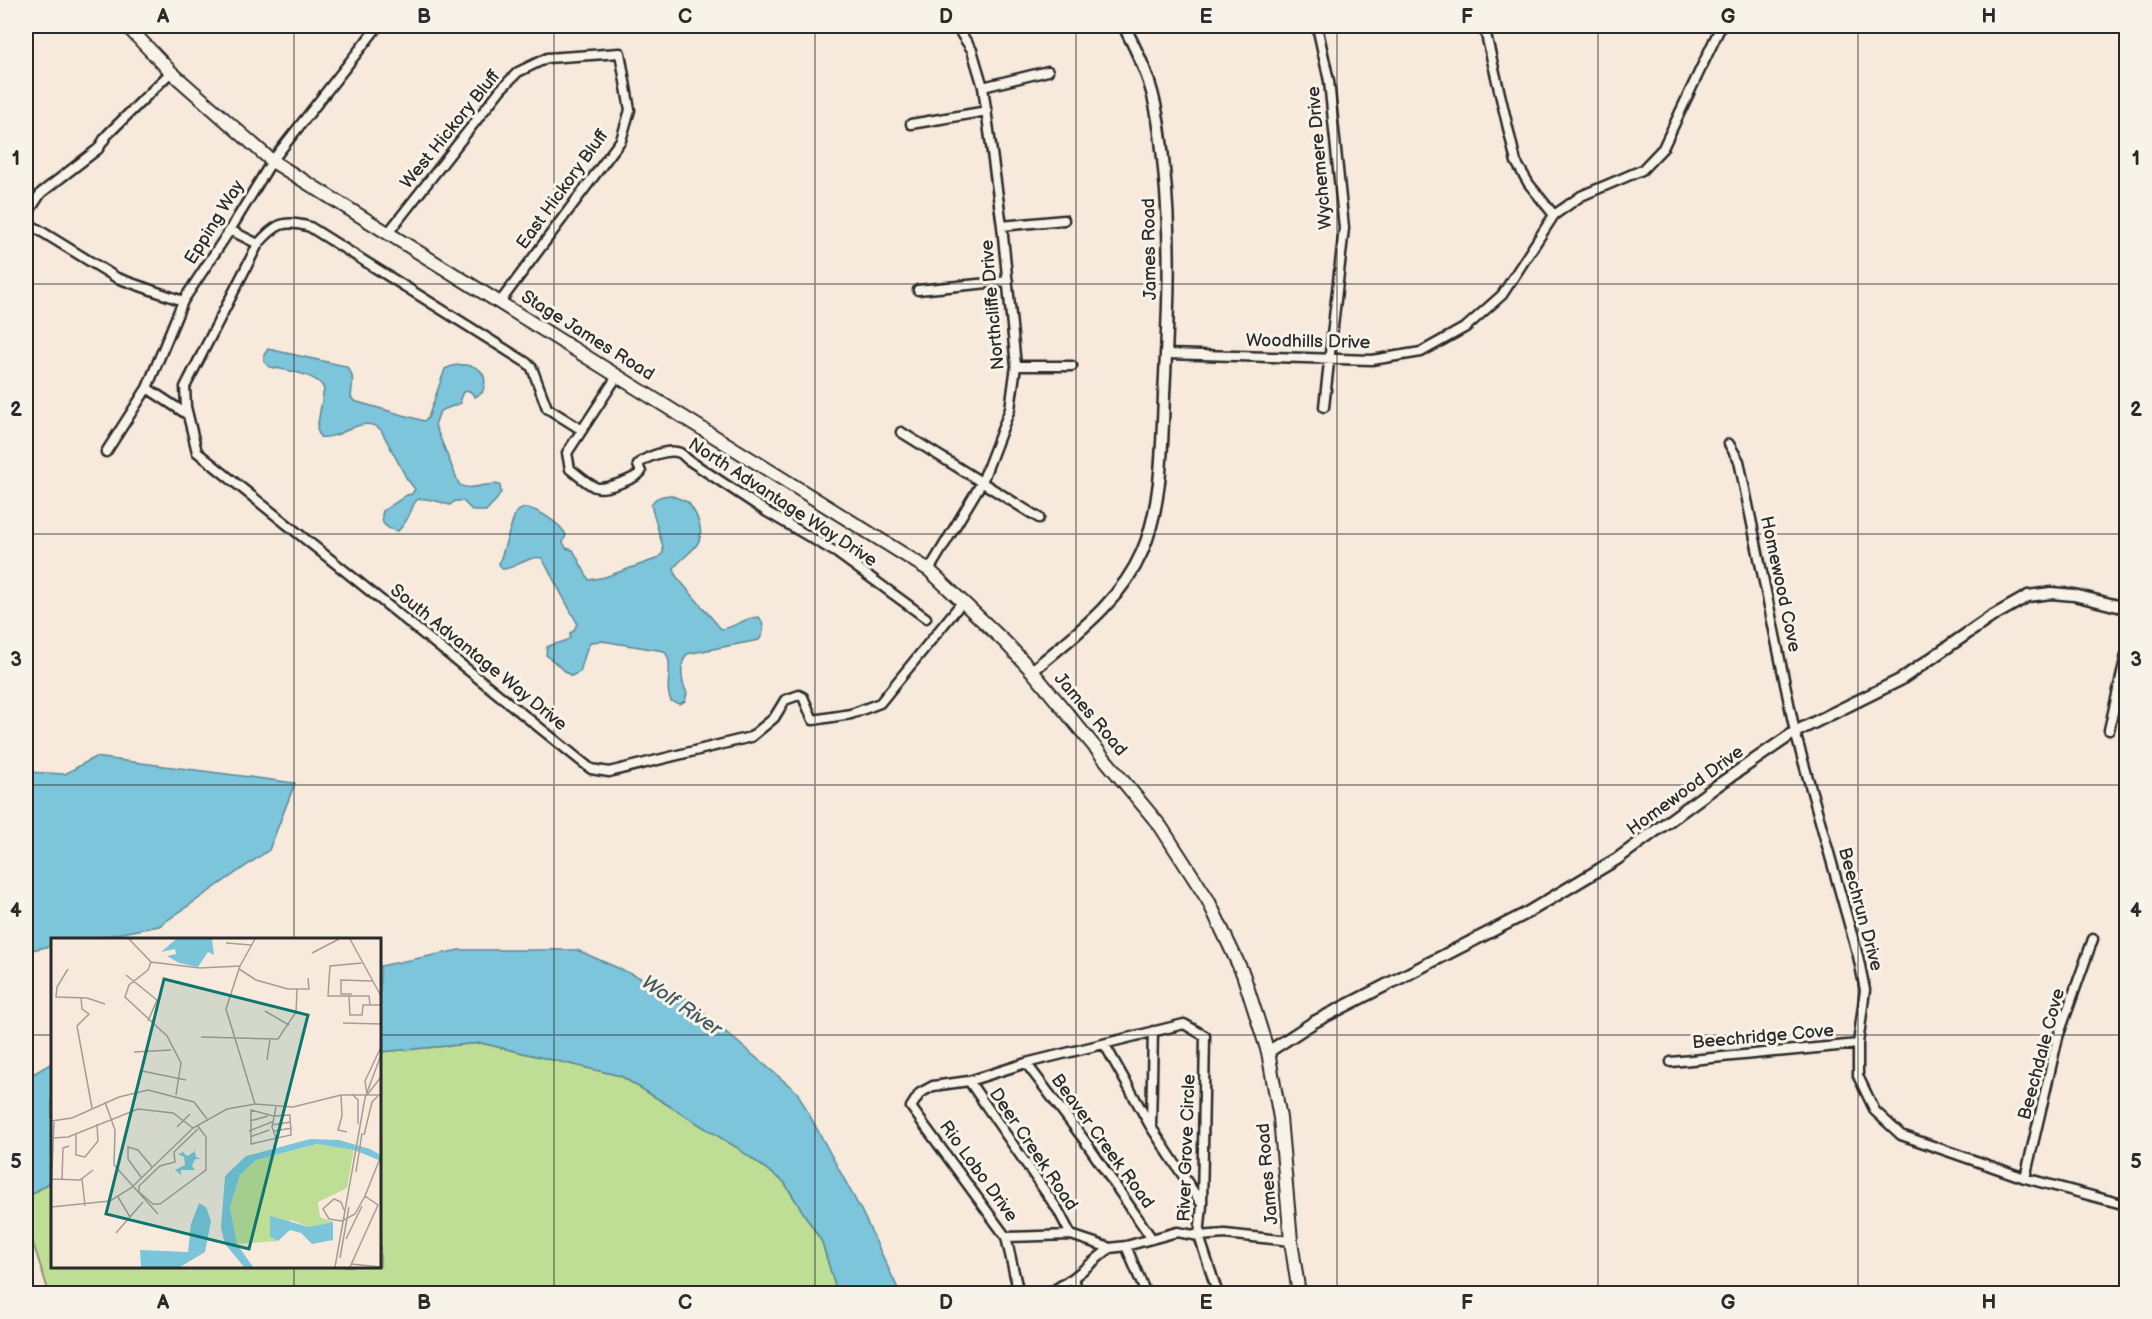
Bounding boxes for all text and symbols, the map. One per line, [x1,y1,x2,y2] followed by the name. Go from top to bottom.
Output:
[156,5,170,29] text: A
[417,5,431,29] text: B
[678,5,692,29] text: C
[939,5,953,29] text: D
[1200,5,1213,29] text: E
[1461,5,1473,29] text: F
[1721,5,1736,29] text: G
[1982,5,1996,29] text: H
[396,66,505,193] street label: West Hickory Bluff
[1303,85,1336,230] street label: Wychemere Drive
[512,125,613,253] street label: East Hickory Bluff
[12,147,20,171] text: 1
[2132,147,2140,171] text: 1
[180,176,249,268] street label: Epping Way
[1138,198,1161,300] street label: James Road
[976,239,1009,371] street label: Northcliffe Drive
[517,286,658,385] street label: Stage James Road
[1246,330,1371,353] street label: Woodhills Drive
[10,398,22,422] text: 2
[2130,398,2142,422] text: 2
[684,434,881,571] street label: North Advantage Way Drive
[1756,514,1805,654] street label: Homewood Cove
[386,580,571,735] street label: South Advantage Way Drive
[10,648,22,672] text: 3
[2130,648,2142,672] text: 3
[1050,668,1131,760] street label: James Road
[1623,741,1748,840] street label: Homewood Drive
[1834,845,1887,974] street label: Beechrun Drive
[10,899,22,923] text: 4
[2130,899,2142,923] text: 4
[51,938,381,1268] inset map
[637,970,728,1042] water label: Wolf River
[2014,986,2069,1122] street label: Beechdale Cove
[1691,1020,1835,1053] street label: Beechridge Cove
[1047,1070,1158,1213] street label: Beaver Creek Road
[1173,1073,1200,1222] street label: River Grove Circle
[985,1084,1082,1214] street label: Deer Creek Road
[935,1117,1022,1226] street label: Rio Lobo Drive
[1253,1122,1282,1226] street label: James Road
[10,1150,22,1174] text: 5
[2130,1150,2142,1174] text: 5
[156,1291,170,1315] text: A
[417,1291,431,1315] text: B
[678,1291,692,1315] text: C
[939,1291,953,1315] text: D
[1200,1291,1213,1315] text: E
[1461,1291,1473,1315] text: F
[1721,1291,1736,1315] text: G
[1982,1291,1996,1315] text: H

